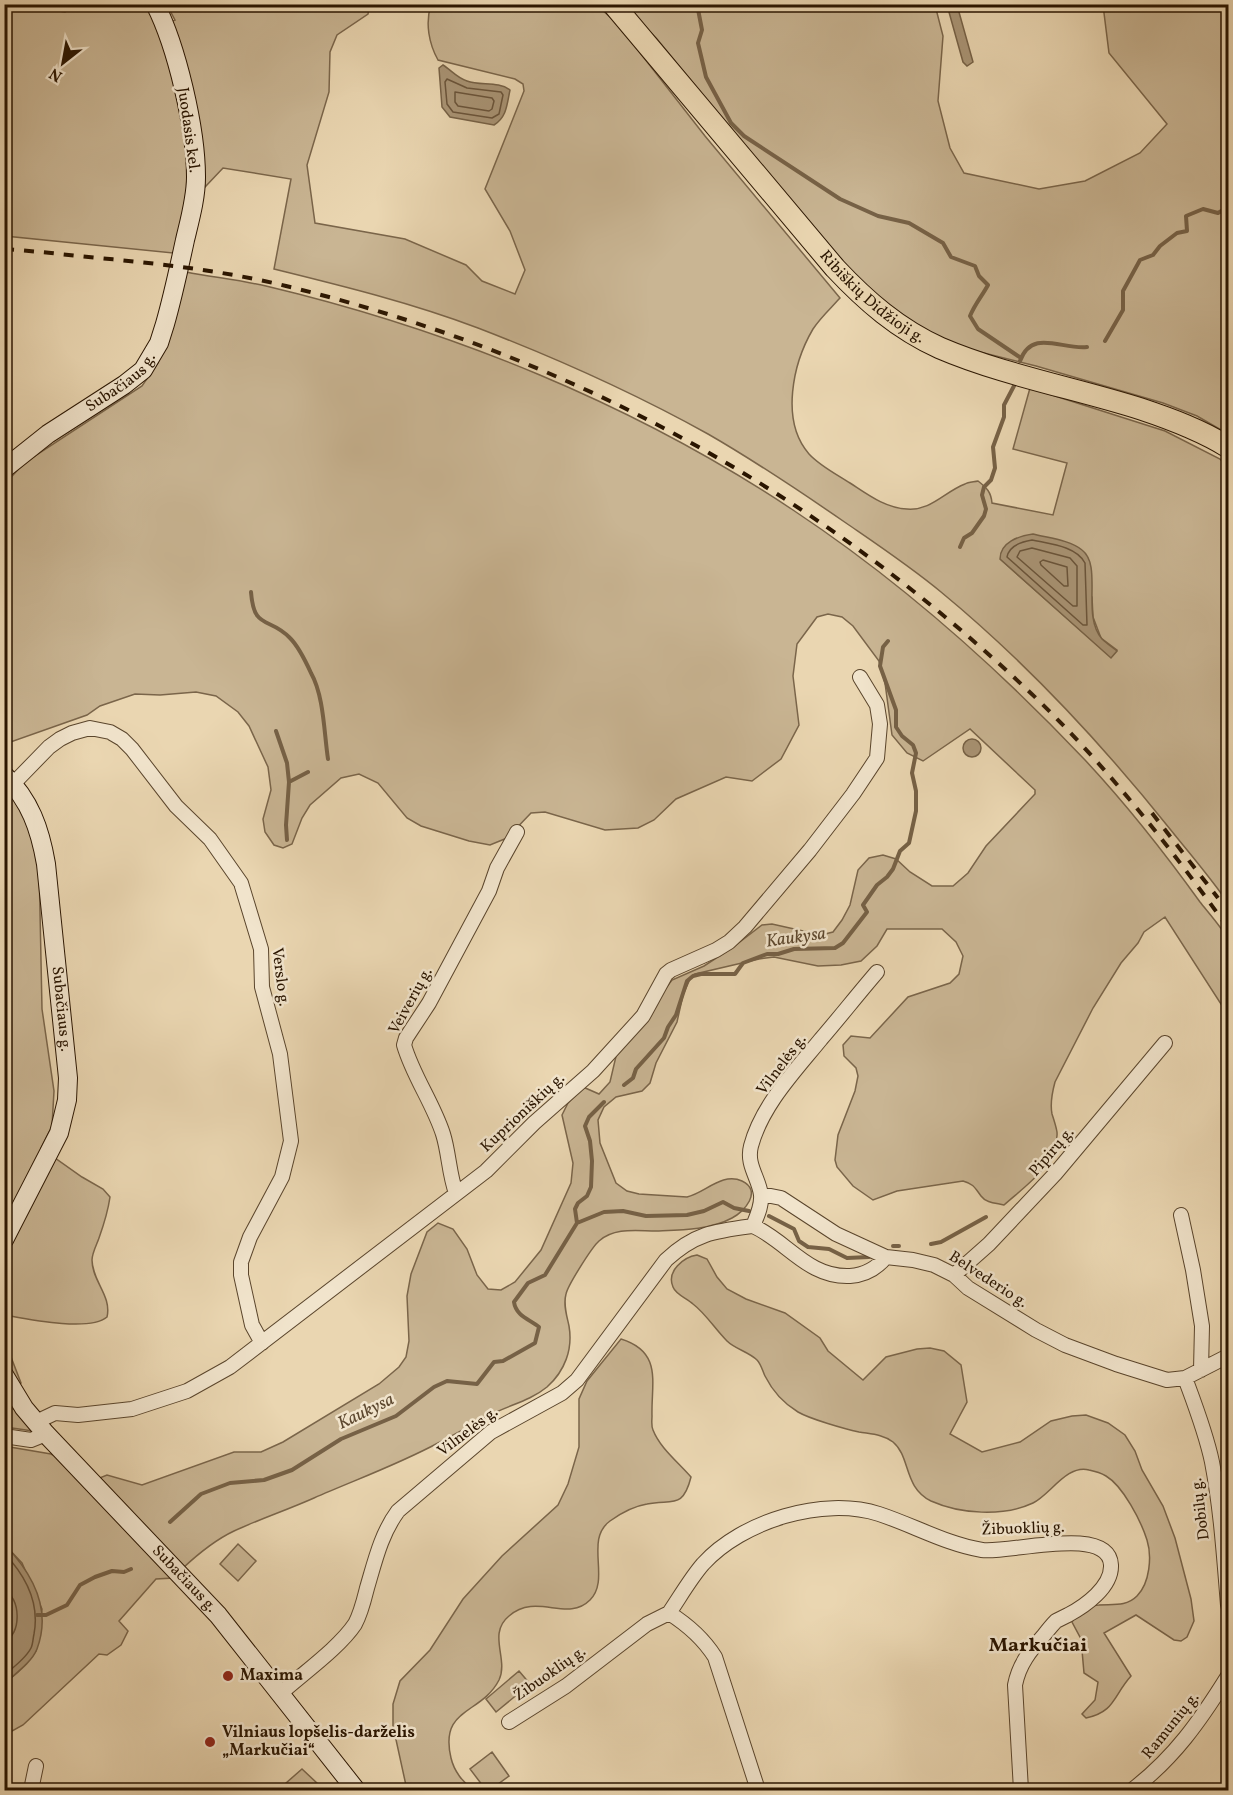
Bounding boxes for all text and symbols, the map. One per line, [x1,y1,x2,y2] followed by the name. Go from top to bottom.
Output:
[33,33,93,93] north arrow
[45,62,67,87] text: N
[171,86,205,174] street label: Juodasis kel.
[814,246,928,349] street label: Ribiškių Didžioji g.
[82,349,162,418] street label: Subačiaus g.
[764,921,828,955] water label: Kaukysa
[265,946,295,1008] street label: Verslo g.
[384,964,438,1038] street label: Veiverių g.
[46,965,76,1053] street label: Subačiaus g.
[752,1030,812,1100] street label: Vilnelės g.
[476,1068,570,1158] street label: Kuprioniškių g.
[1024,1123,1080,1181] street label: Pipirų g.
[944,1246,1032,1314] street label: Belvederio g.
[333,1388,399,1436] water label: Kaukysa
[433,1402,503,1462] street label: Vilnelės g.
[1186,1477,1216,1541] street label: Dobilų g.
[981,1516,1065,1541] street label: Žibuoklių g.
[147,1541,221,1618] street label: Subačiaus g.
[989,1632,1087,1660] district label: Markučiai
[509,1640,591,1707] street label: Žibuoklių g.
[240,1665,303,1687] place label: Maxima
[221,1669,235,1683] marker: Maxima
[1137,1688,1205,1764] street label: Ramunių g.
[222,1722,415,1762] place label: Vilniaus lopšelis-darželis „Markučiai“
[203,1735,217,1749] marker: Vilniaus lopšelis-darželis „Markučiai“

